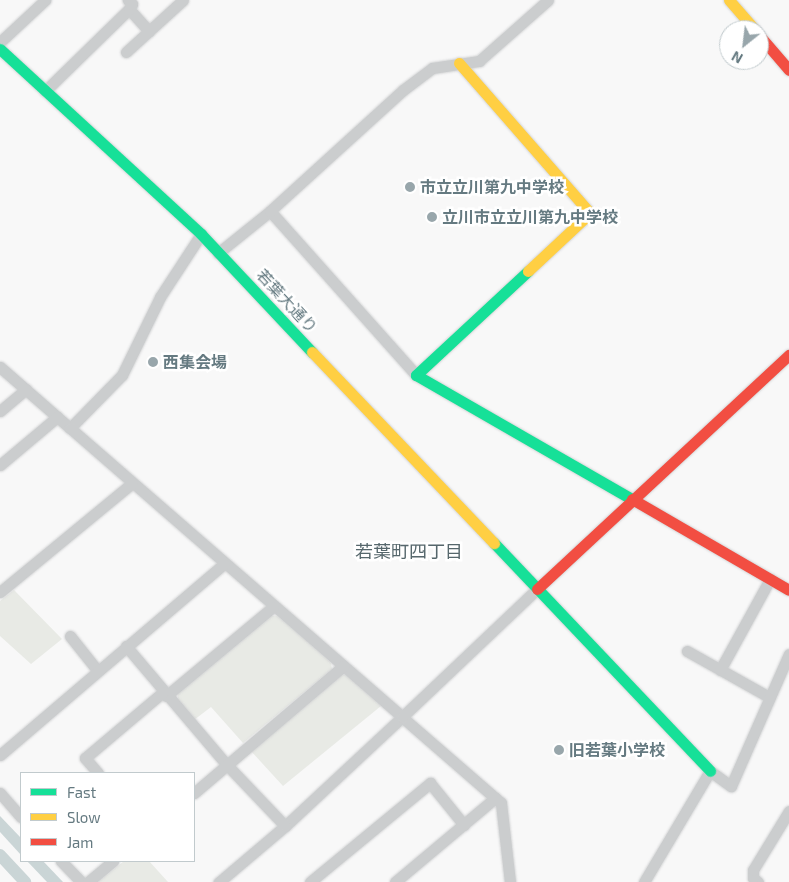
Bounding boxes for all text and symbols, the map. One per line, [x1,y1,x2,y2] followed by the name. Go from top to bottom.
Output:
[719,20,769,70] north arrow
[728,48,746,68] text: N
[420,177,564,197] place label: 市立立川第九中学校
[404,181,416,193] marker: 市立立川第九中学校
[442,207,618,227] place label: 立川市立立川第九中学校
[426,211,438,223] marker: 立川市立立川第九中学校
[253,265,321,337] street label: 若葉大通り
[163,352,227,372] place label: 西集会場
[147,356,159,368] marker: 西集会場
[355,540,463,562] district label: 若葉町四丁目
[569,740,665,760] place label: 旧若葉小学校
[553,744,565,756] marker: 旧若葉小学校
[20,772,195,862] legend
[67,783,96,801] text: Fast
[67,808,101,826] text: Slow
[67,833,93,851] text: Jam

